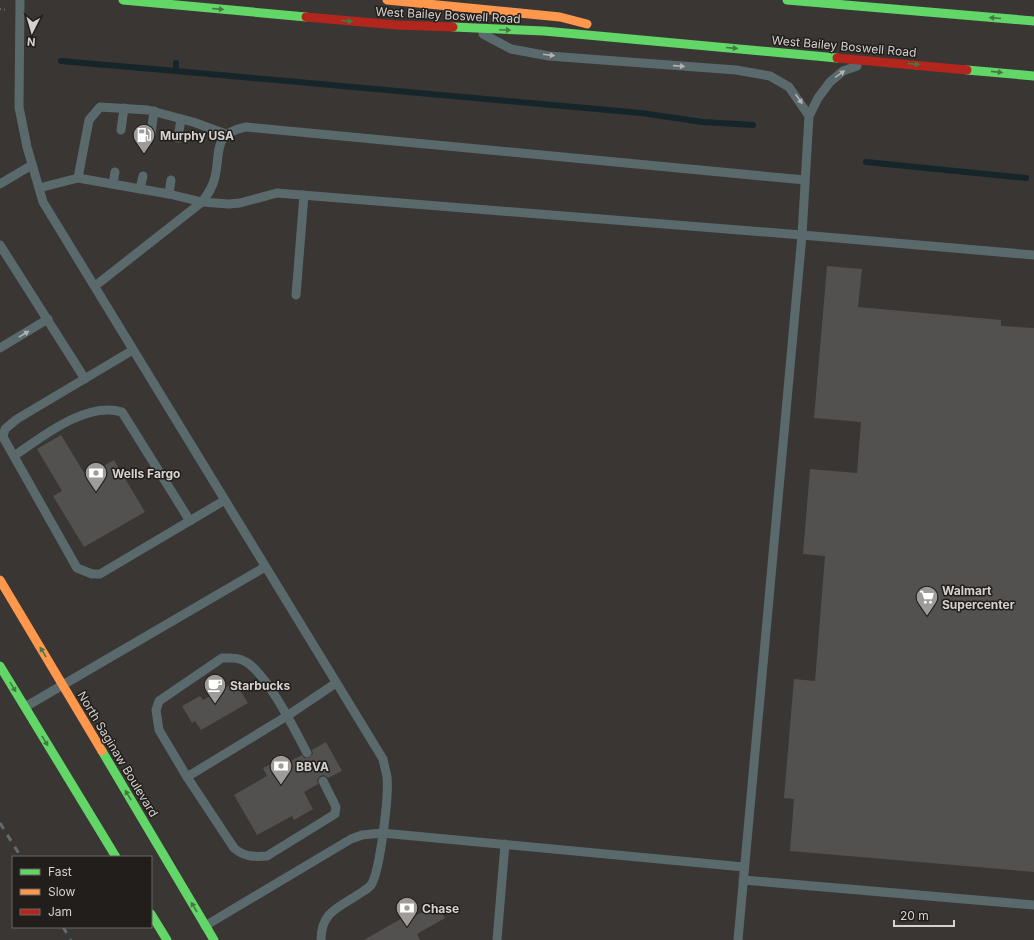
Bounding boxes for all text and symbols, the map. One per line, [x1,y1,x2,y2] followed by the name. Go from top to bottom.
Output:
[375,4,521,26] street label: West Bailey Boswell Road
[212,5,224,12] one-way arrow
[12,12,52,52] north arrow
[989,14,1001,21] one-way arrow
[341,17,353,24] one-way arrow
[499,27,512,33] one-way arrow
[771,32,917,60] street label: West Bailey Boswell Road
[26,35,36,49] text: N
[726,45,738,52] one-way arrow
[543,52,555,58] one-way arrow
[908,61,920,67] one-way arrow
[673,62,685,69] one-way arrow
[990,69,1003,75] one-way arrow
[835,70,845,78] one-way arrow
[795,94,803,104] one-way arrow
[131,122,157,155] fuel station icon: Murphy USA
[160,128,234,143] place label: Murphy USA
[18,330,30,337] one-way arrow
[83,460,109,493] bank icon: Wells Fargo
[112,466,180,481] place label: Wells Fargo
[942,583,1015,612] place label: Walmart Supercenter
[914,584,940,617] supermarket icon: Walmart Supercenter
[40,646,47,658] one-way arrow
[202,672,228,705] cafe icon: Starbucks
[230,678,290,693] place label: Starbucks
[9,681,16,693] one-way arrow
[74,688,162,820] street label: North Saginaw Boulevard
[42,735,49,747] one-way arrow
[268,753,294,786] bank icon: BBVA
[296,759,329,774] place label: BBVA
[124,790,132,800] one-way arrow
[12,856,152,928] legend
[48,864,72,879] text: Fast
[48,884,76,899] text: Slow
[394,895,420,928] bank icon: Chase
[191,901,198,912] one-way arrow
[422,901,459,916] place label: Chase
[894,902,954,928] scale bar
[48,904,72,919] text: Jam
[900,908,929,923] text: 20 m

